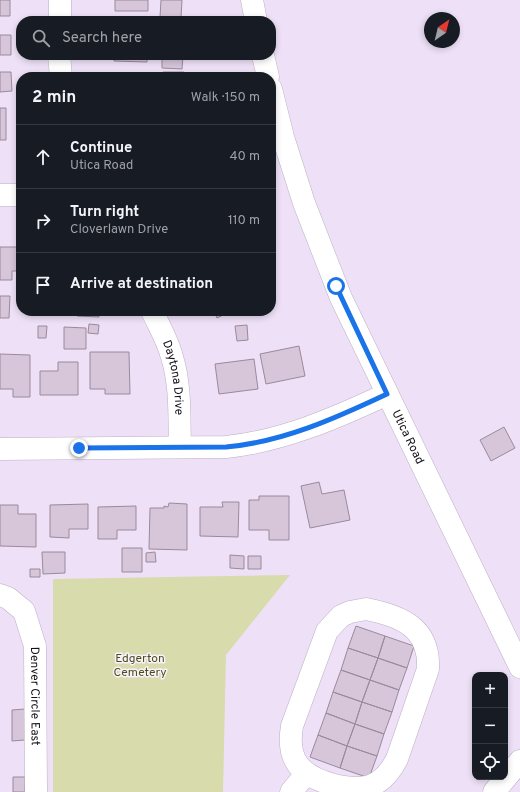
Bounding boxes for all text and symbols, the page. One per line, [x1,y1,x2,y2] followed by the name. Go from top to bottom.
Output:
[424,12,460,48] north arrow
[16,16,276,60] search box
[30,27,52,49] icon: search
[62,29,142,48] text: Search here
[32,87,76,109] text: 2 min
[191,90,260,106] text: Walk · 150 m
[70,139,132,158] text: Continue
[32,146,54,168] icon: ahead
[230,149,260,165] text: 40 m
[70,158,133,174] text: Utica Road
[70,203,139,222] text: Turn right
[32,210,54,232] icon: right
[228,213,260,229] text: 110 m
[70,222,168,238] text: Cloverlawn Drive
[32,274,54,296] icon: arrive
[70,275,213,294] text: Arrive at destination
[327,277,345,295] route start
[158,338,186,415] street label: Daytona Drive
[387,407,427,467] street label: Utica Road
[70,439,88,457] route end
[26,647,43,746] street label: Denver Circle East
[113,651,167,681] park label: Edgerton Cemetery
[472,672,508,780] map controls
[472,672,508,708] button: +
[472,708,508,744] button: −
[472,744,508,780] button: locate

